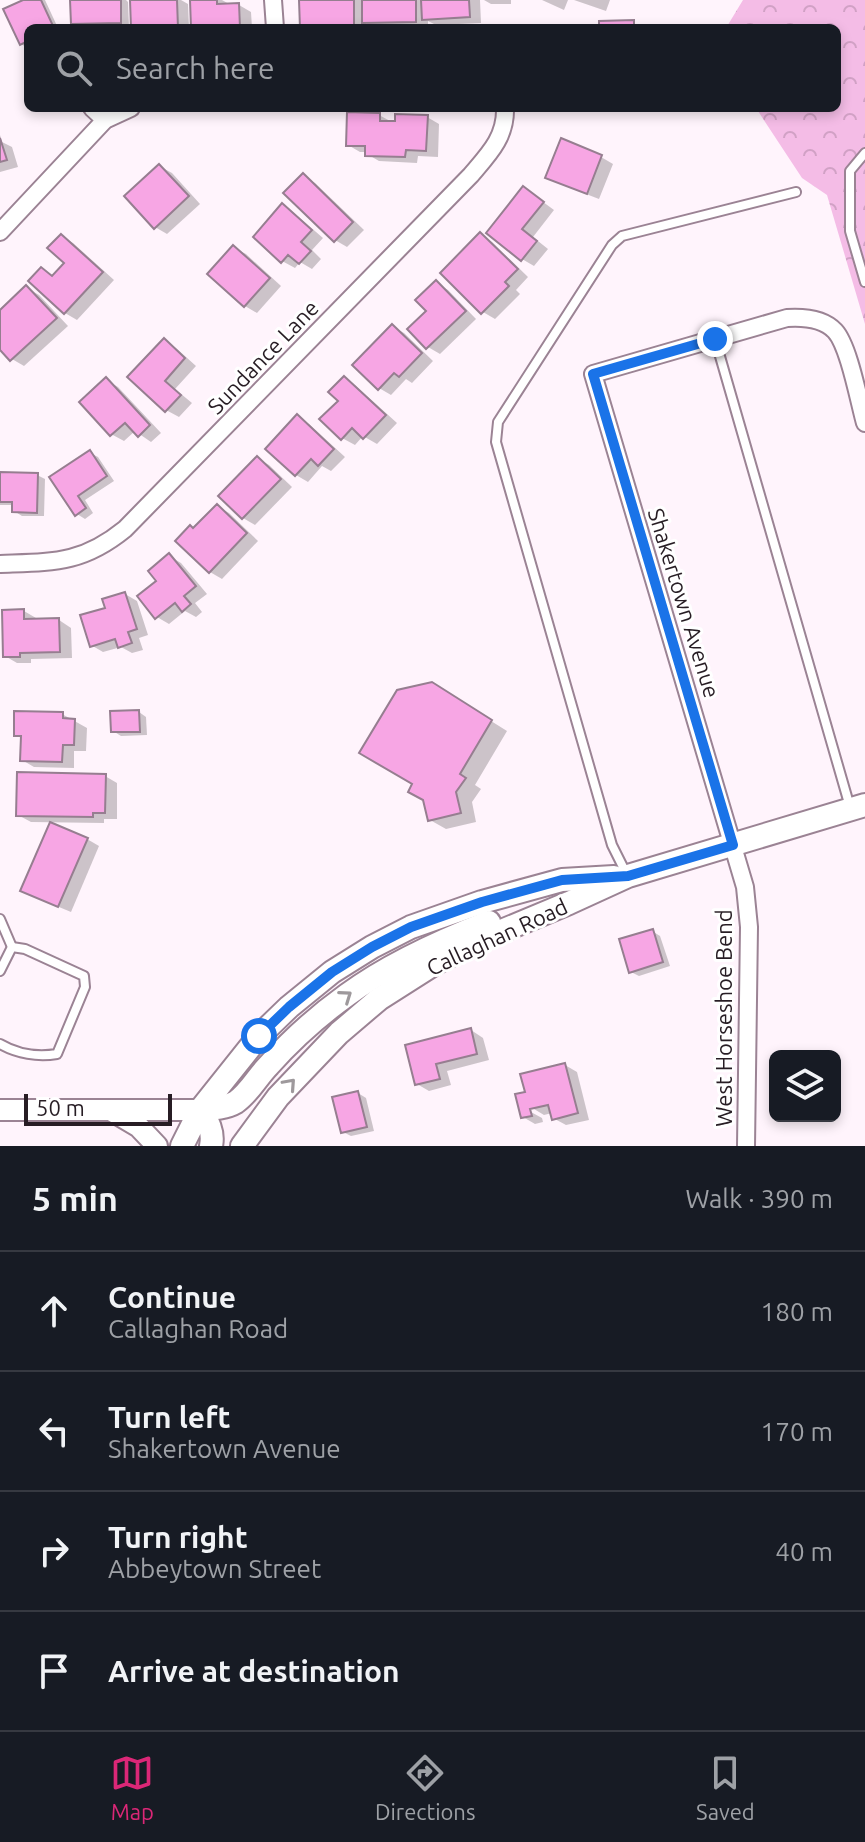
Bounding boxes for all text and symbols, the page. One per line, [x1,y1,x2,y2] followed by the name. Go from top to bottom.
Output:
[24,24,841,112] search box
[52,46,96,90] icon: search
[116,51,275,85] text: Search here
[202,295,323,419] street label: Sundance Lane
[697,321,733,357] route end
[644,505,725,701] street label: Shakertown Avenue
[422,893,571,980] street label: Callaghan Road
[711,909,736,1127] street label: West Horseshoe Bend
[337,991,351,1006] one-way arrow
[241,1018,277,1054] route start
[769,1050,841,1122] map controls
[769,1050,841,1122] button: layers
[280,1079,294,1094] one-way arrow
[24,1090,172,1126] scale bar
[36,1095,85,1120] text: 50 m
[32,1179,118,1217] text: 5 min
[685,1184,833,1213] text: Walk · 390 m
[108,1280,236,1314] text: Continue
[32,1289,76,1333] icon: ahead
[761,1297,833,1326] text: 180 m
[108,1314,288,1343] text: Callaghan Road
[108,1400,230,1434] text: Turn left
[32,1409,76,1453] icon: left
[761,1417,833,1446] text: 170 m
[108,1434,341,1463] text: Shakertown Avenue
[108,1520,248,1554] text: Turn right
[32,1529,76,1573] icon: right
[775,1537,833,1566] text: 40 m
[108,1554,321,1583] text: Abbeytown Street
[32,1649,76,1693] icon: arrive
[108,1654,400,1688] text: Arrive at destination
[110,1751,154,1824] tab: Map
[375,1751,475,1824] tab: Directions
[696,1751,755,1824] tab: Saved

